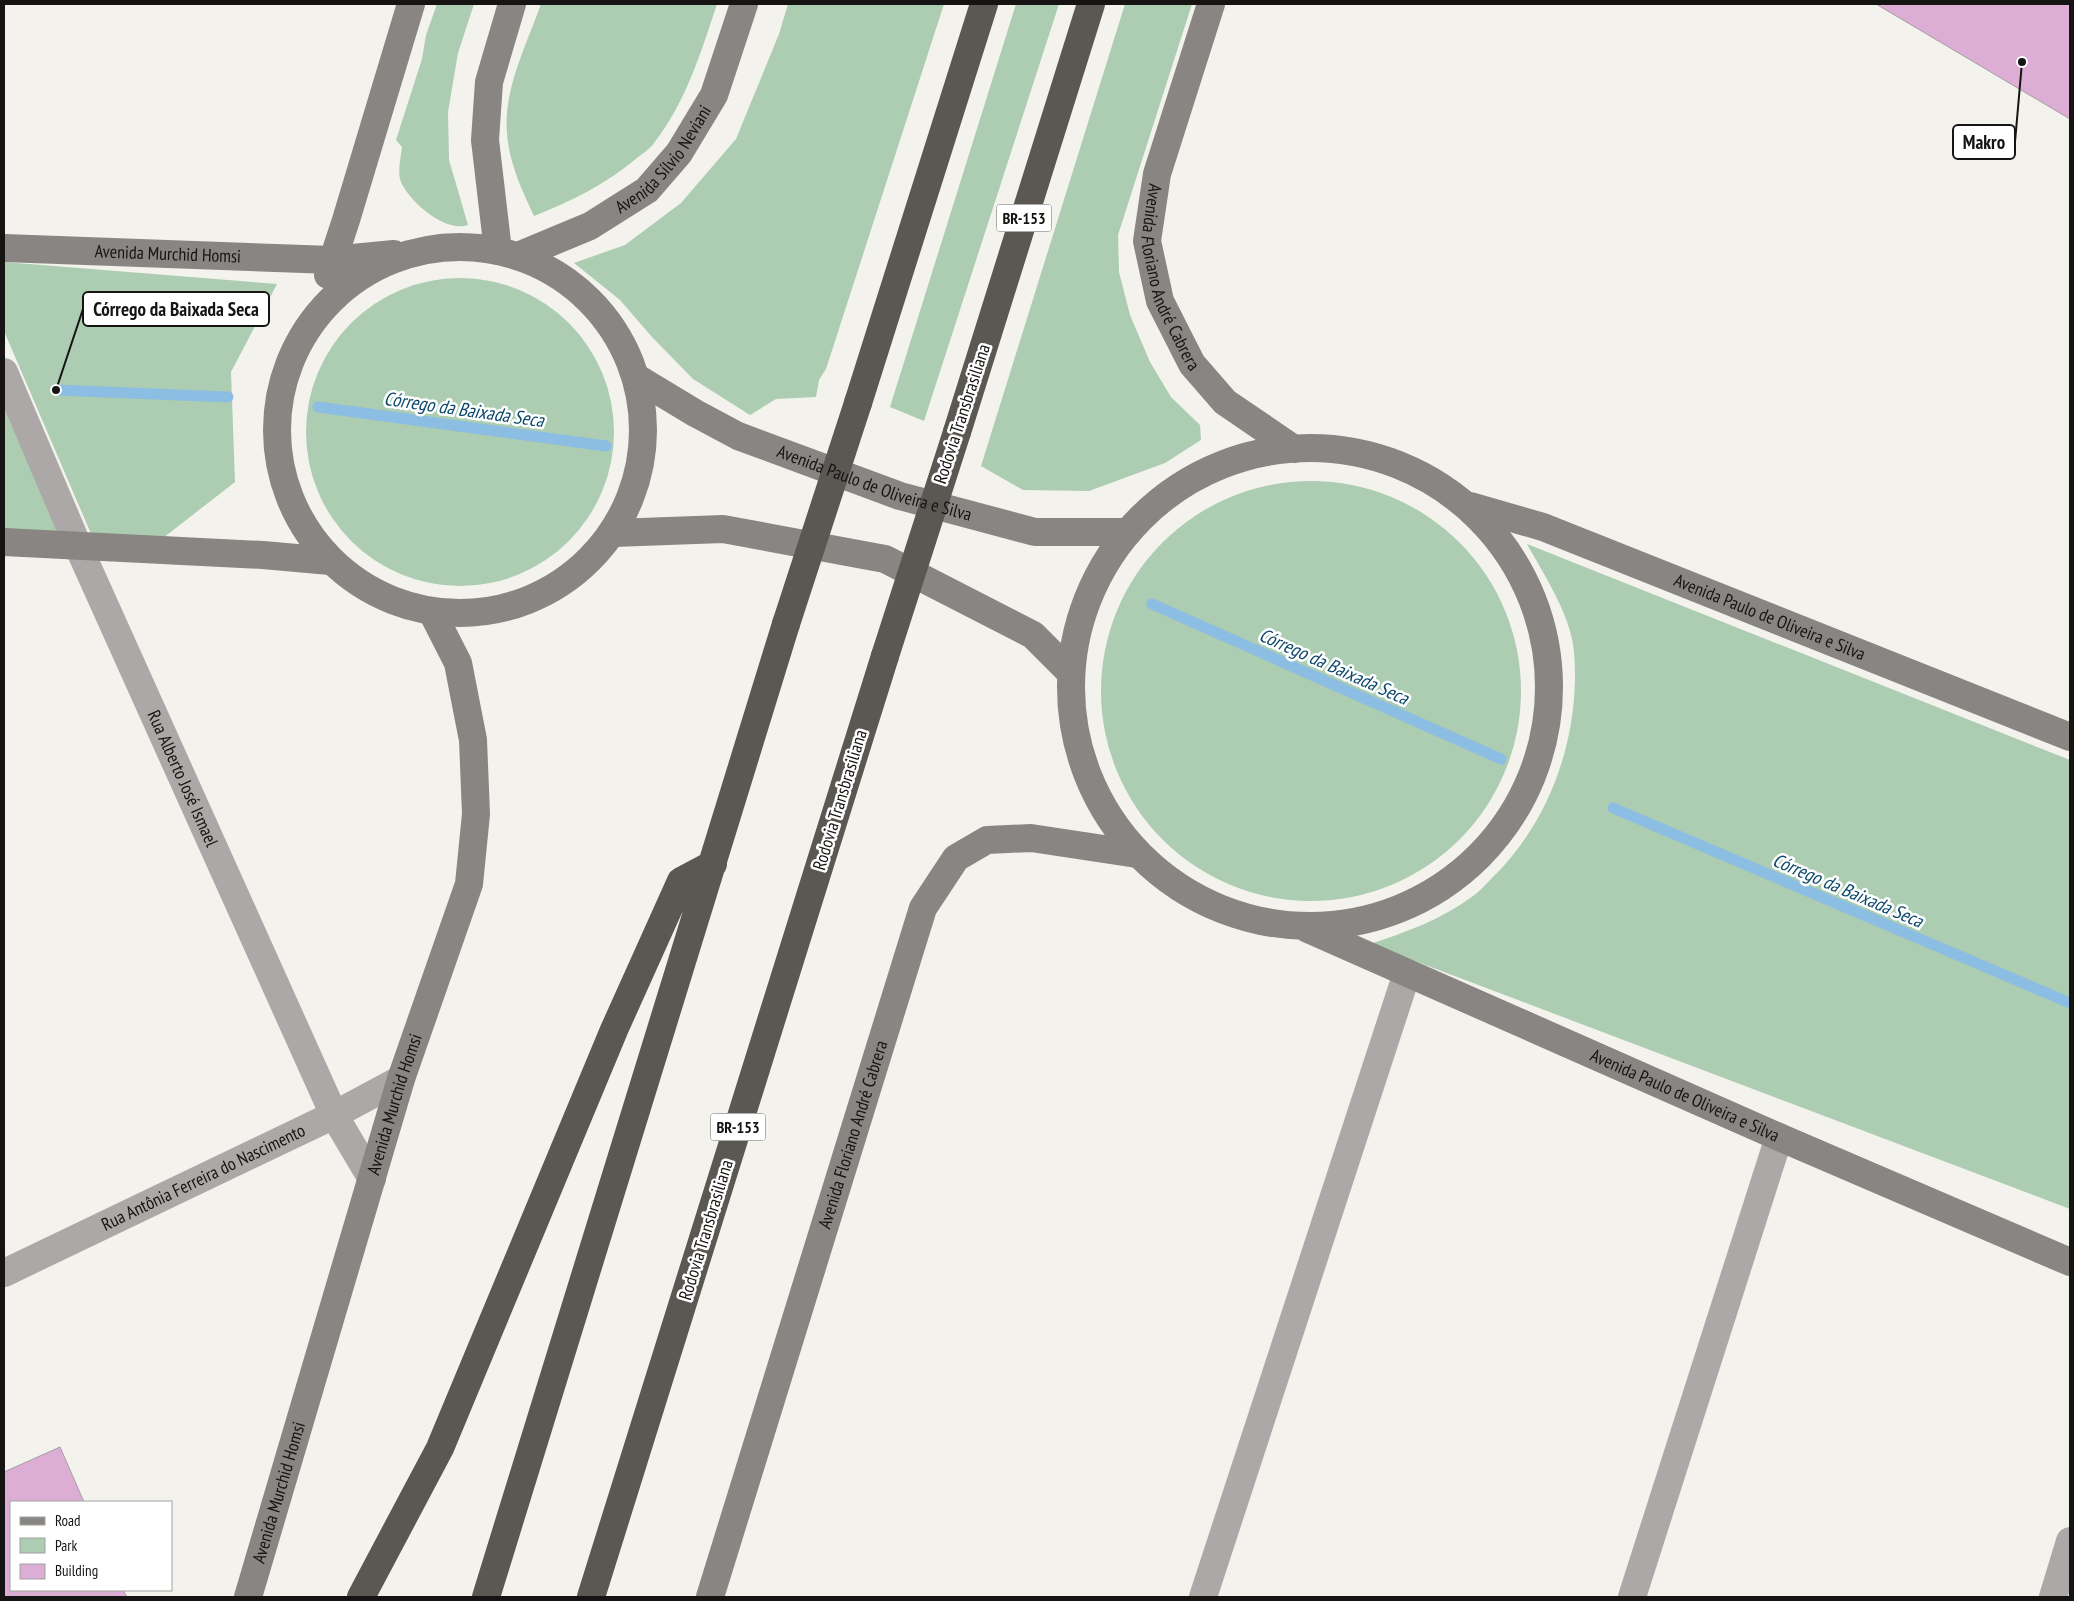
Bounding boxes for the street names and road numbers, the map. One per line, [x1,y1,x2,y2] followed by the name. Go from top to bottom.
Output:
[611,101,716,218] street label: Avenida Sílvio Neviani
[1136,182,1205,375] street label: Avenida Floriano André Cabrera
[996,204,1052,232] road number: BR-153
[94,239,241,268] street label: Avenida Murchid Homsi
[928,341,995,487] street label: Rodovia Transbrasiliana
[774,439,974,526] street label: Avenida Paulo de Oliveira e Silva
[1671,568,1869,665] street label: Avenida Paulo de Oliveira e Silva
[142,706,224,851] street label: Rua Alberto José Ismael
[807,727,872,873] street label: Rodovia Transbrasiliana
[361,1031,427,1177] street label: Avenida Murchid Homsi
[813,1038,892,1231] street label: Avenida Floriano André Cabrera
[1587,1043,1783,1147] street label: Avenida Paulo de Oliveira e Silva
[710,1114,766,1140] road number: BR-153
[97,1118,309,1236] street label: Rua Antônia Ferreira do Nascimento
[673,1157,738,1303] street label: Rodovia Transbrasiliana
[247,1419,310,1566] street label: Avenida Murchid Homsi

